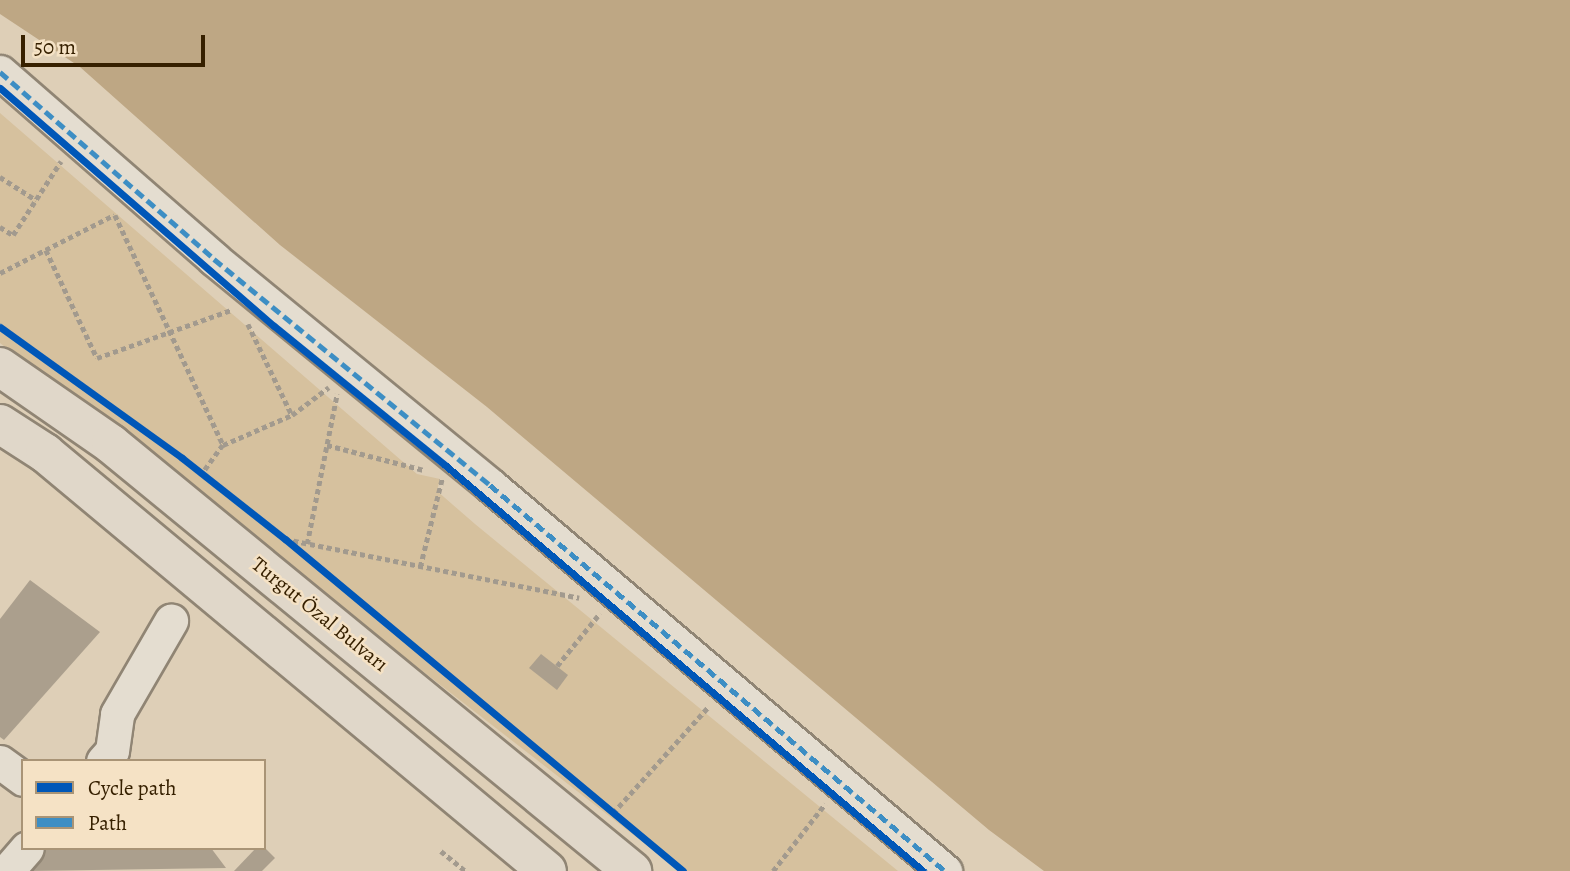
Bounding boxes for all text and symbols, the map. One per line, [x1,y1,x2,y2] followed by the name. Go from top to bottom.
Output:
[24,21,208,65] scale bar
[34,33,76,61] text: 50 m
[247,551,393,677] street label: Turgut Özal Bulvarı
[21,759,266,850] legend
[88,774,177,802] text: Cycle path
[88,809,127,837] text: Path

